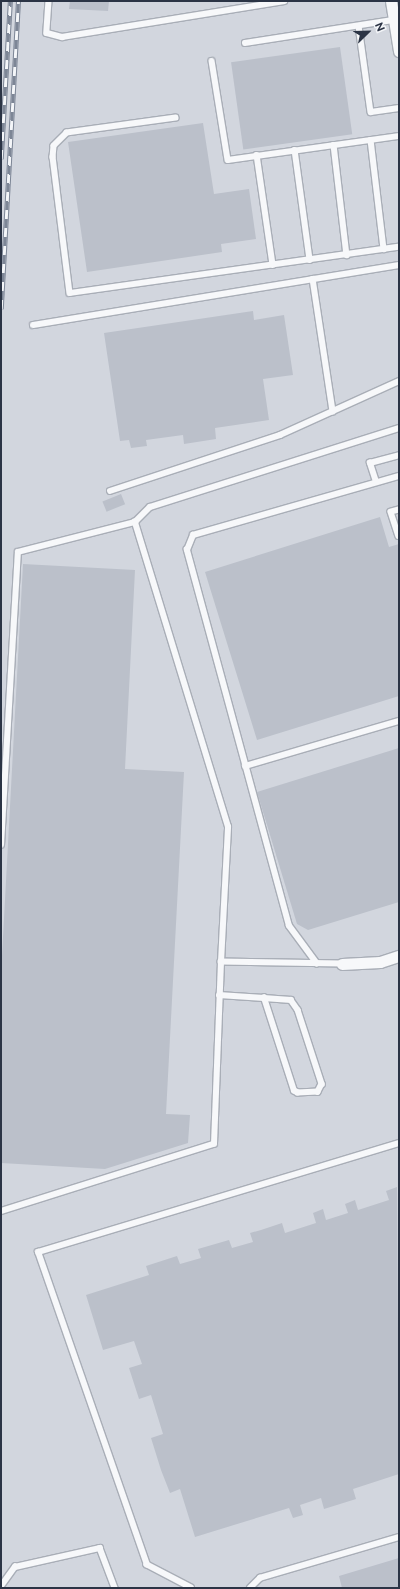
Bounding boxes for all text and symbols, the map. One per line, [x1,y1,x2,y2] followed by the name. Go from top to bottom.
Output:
[348,12,388,52] north arrow
[372,21,387,34] text: N

